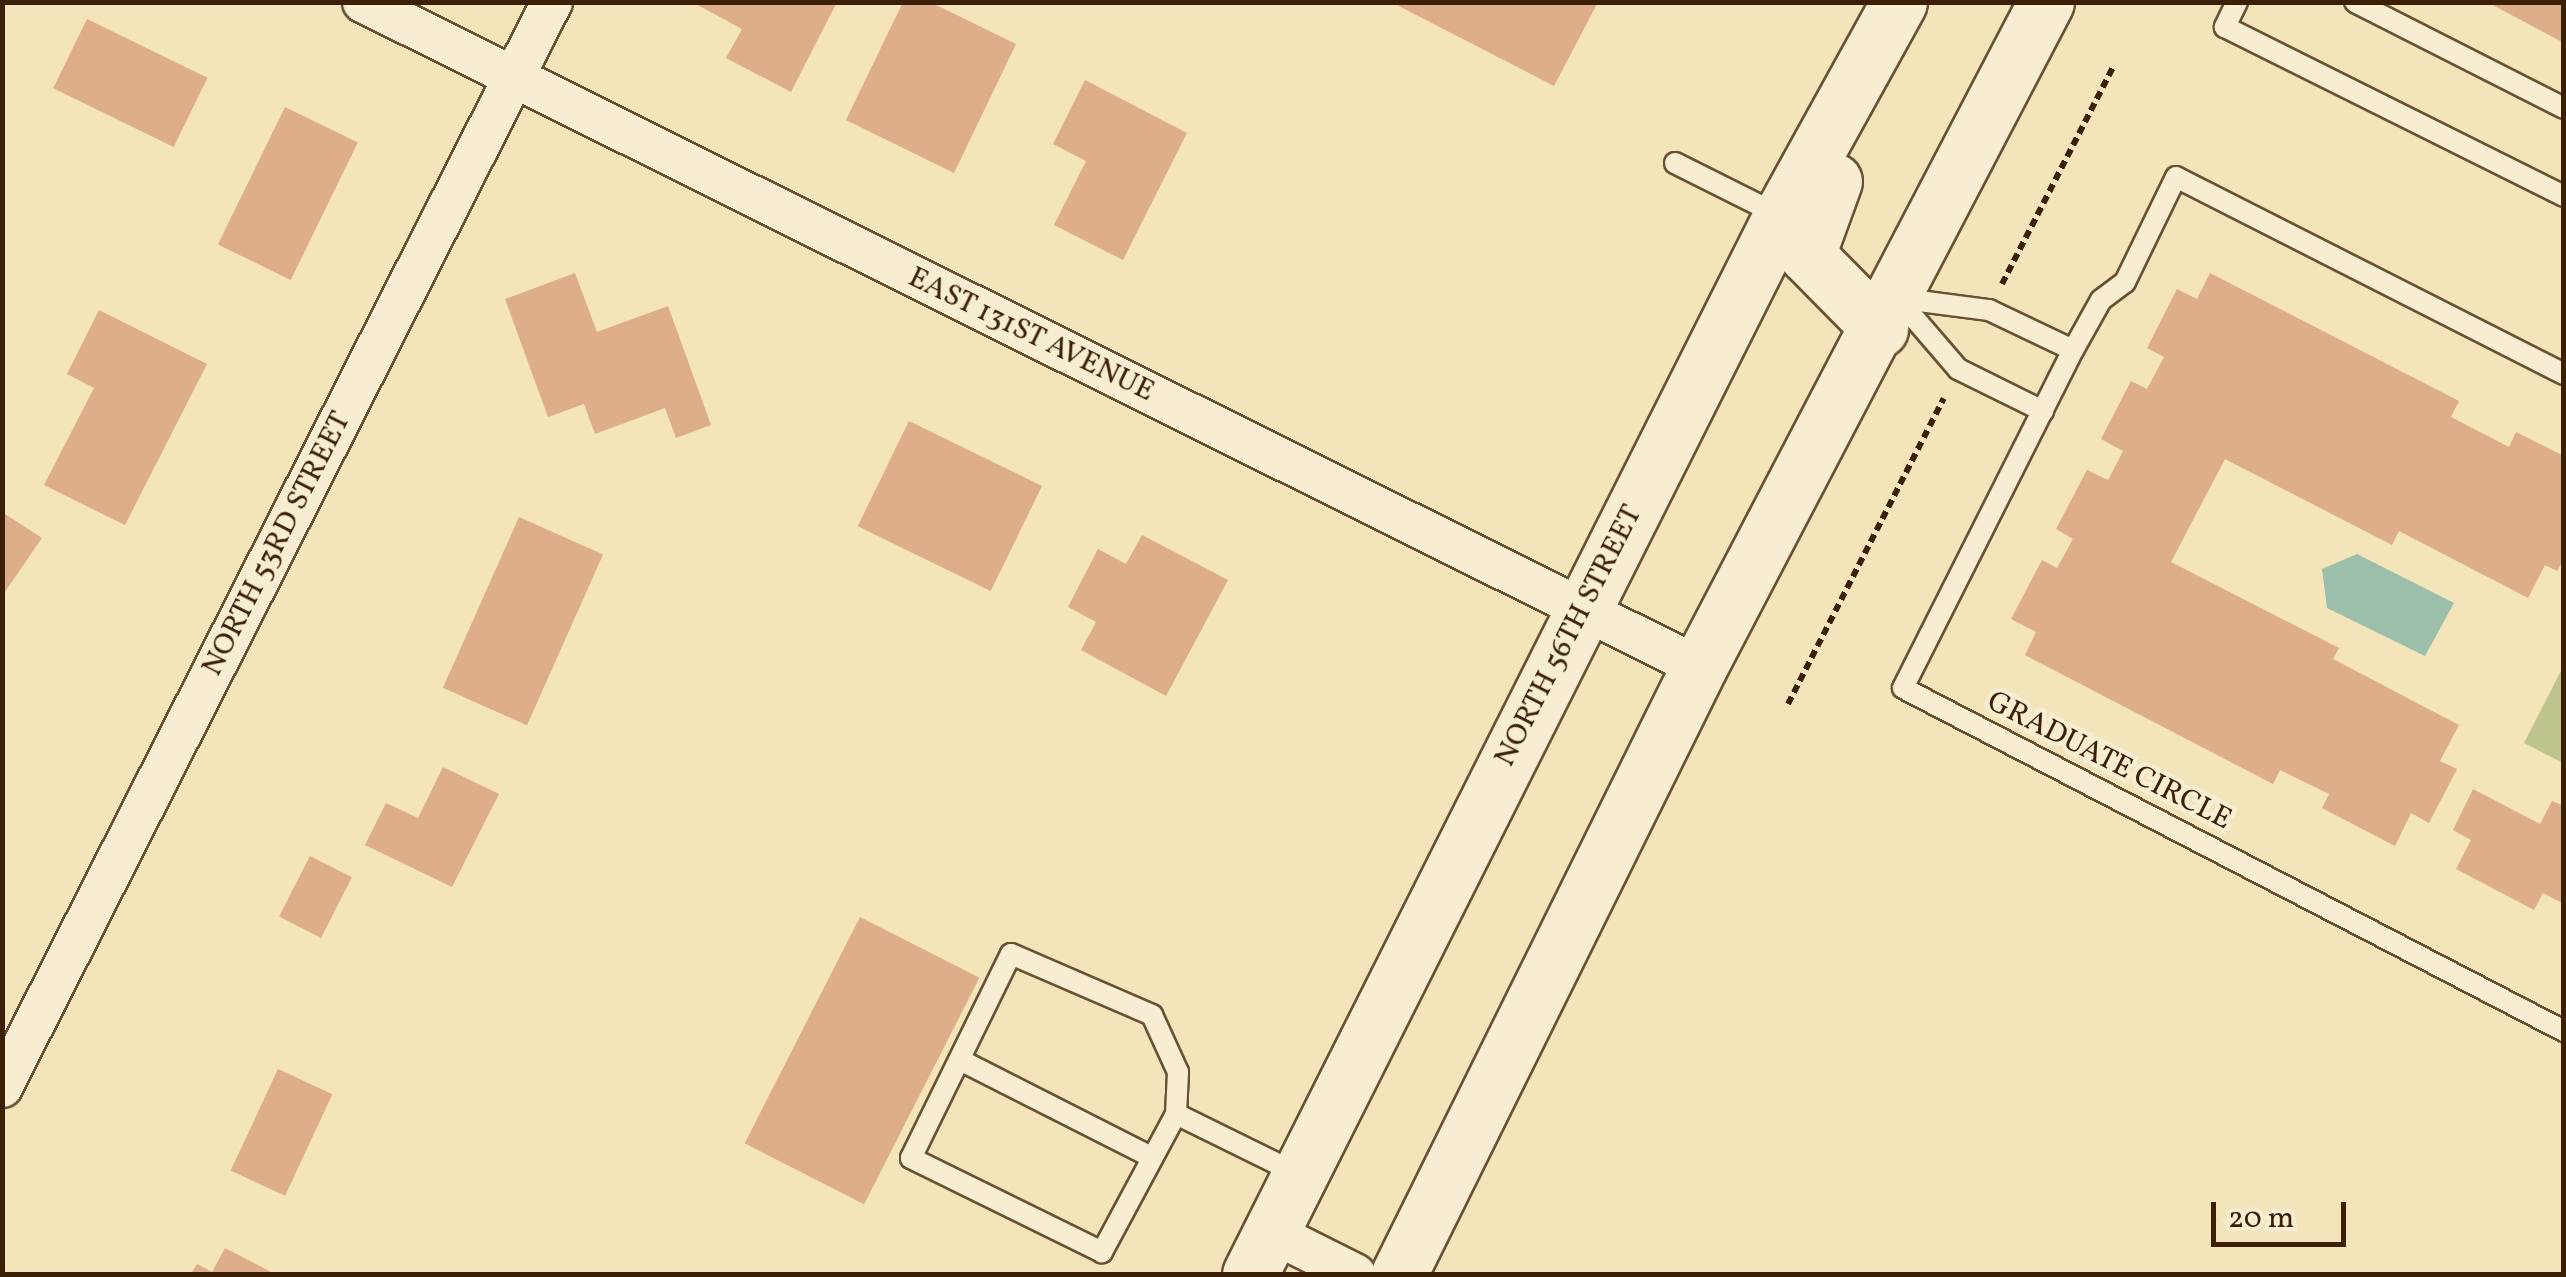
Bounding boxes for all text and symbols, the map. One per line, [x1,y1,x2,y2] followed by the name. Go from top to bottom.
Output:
[901,259,1161,411] street label: EAST 131ST AVENUE
[195,406,359,682] street label: NORTH 53RD STREET
[1487,499,1651,773] street label: NORTH 56TH STREET
[1981,684,2237,838] street label: GRADUATE CIRCLE
[2216,1182,2351,1244] scale bar
[2228,1198,2294,1240] text: 20 m

